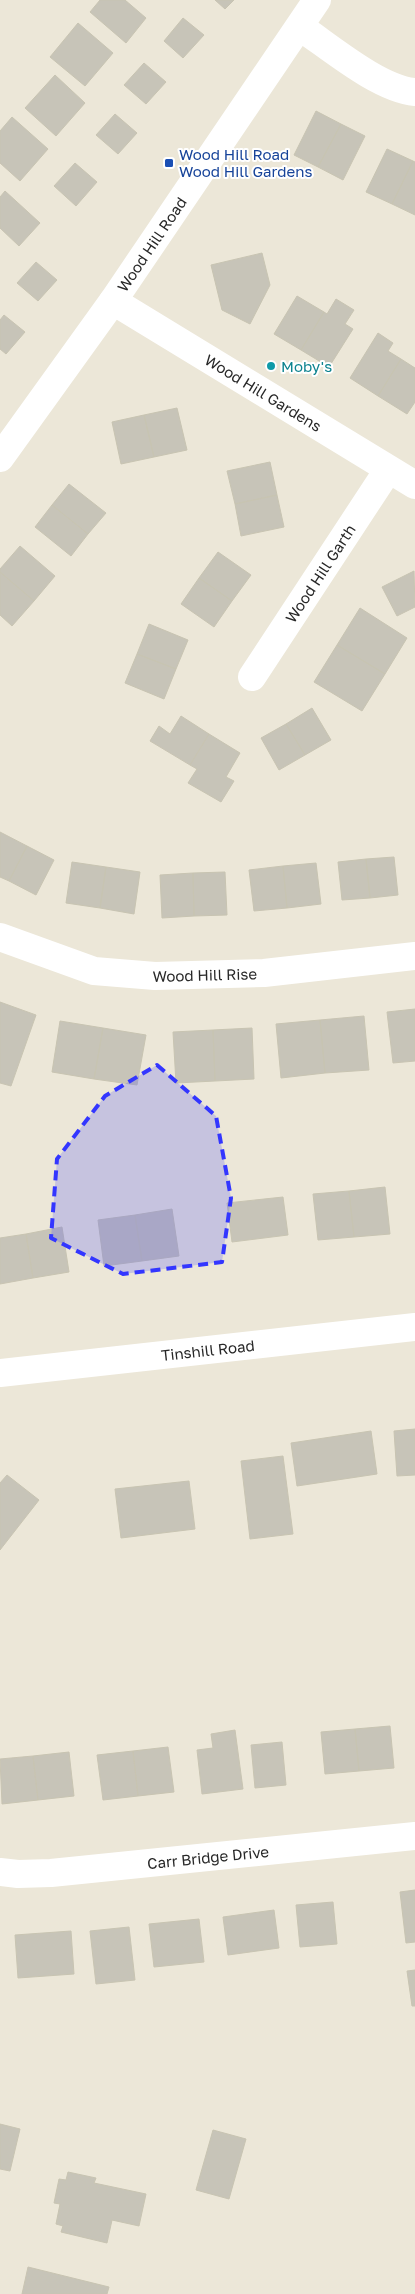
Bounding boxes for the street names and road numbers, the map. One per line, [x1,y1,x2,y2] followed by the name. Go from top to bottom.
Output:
[113,193,190,295] street label: Wood Hill Road
[202,350,325,435] street label: Wood Hill Gardens
[281,521,359,626] street label: Wood Hill Garth
[152,964,258,985] street label: Wood Hill Rise
[160,1336,255,1364] street label: Tinshill Road
[146,1842,270,1872] street label: Carr Bridge Drive

